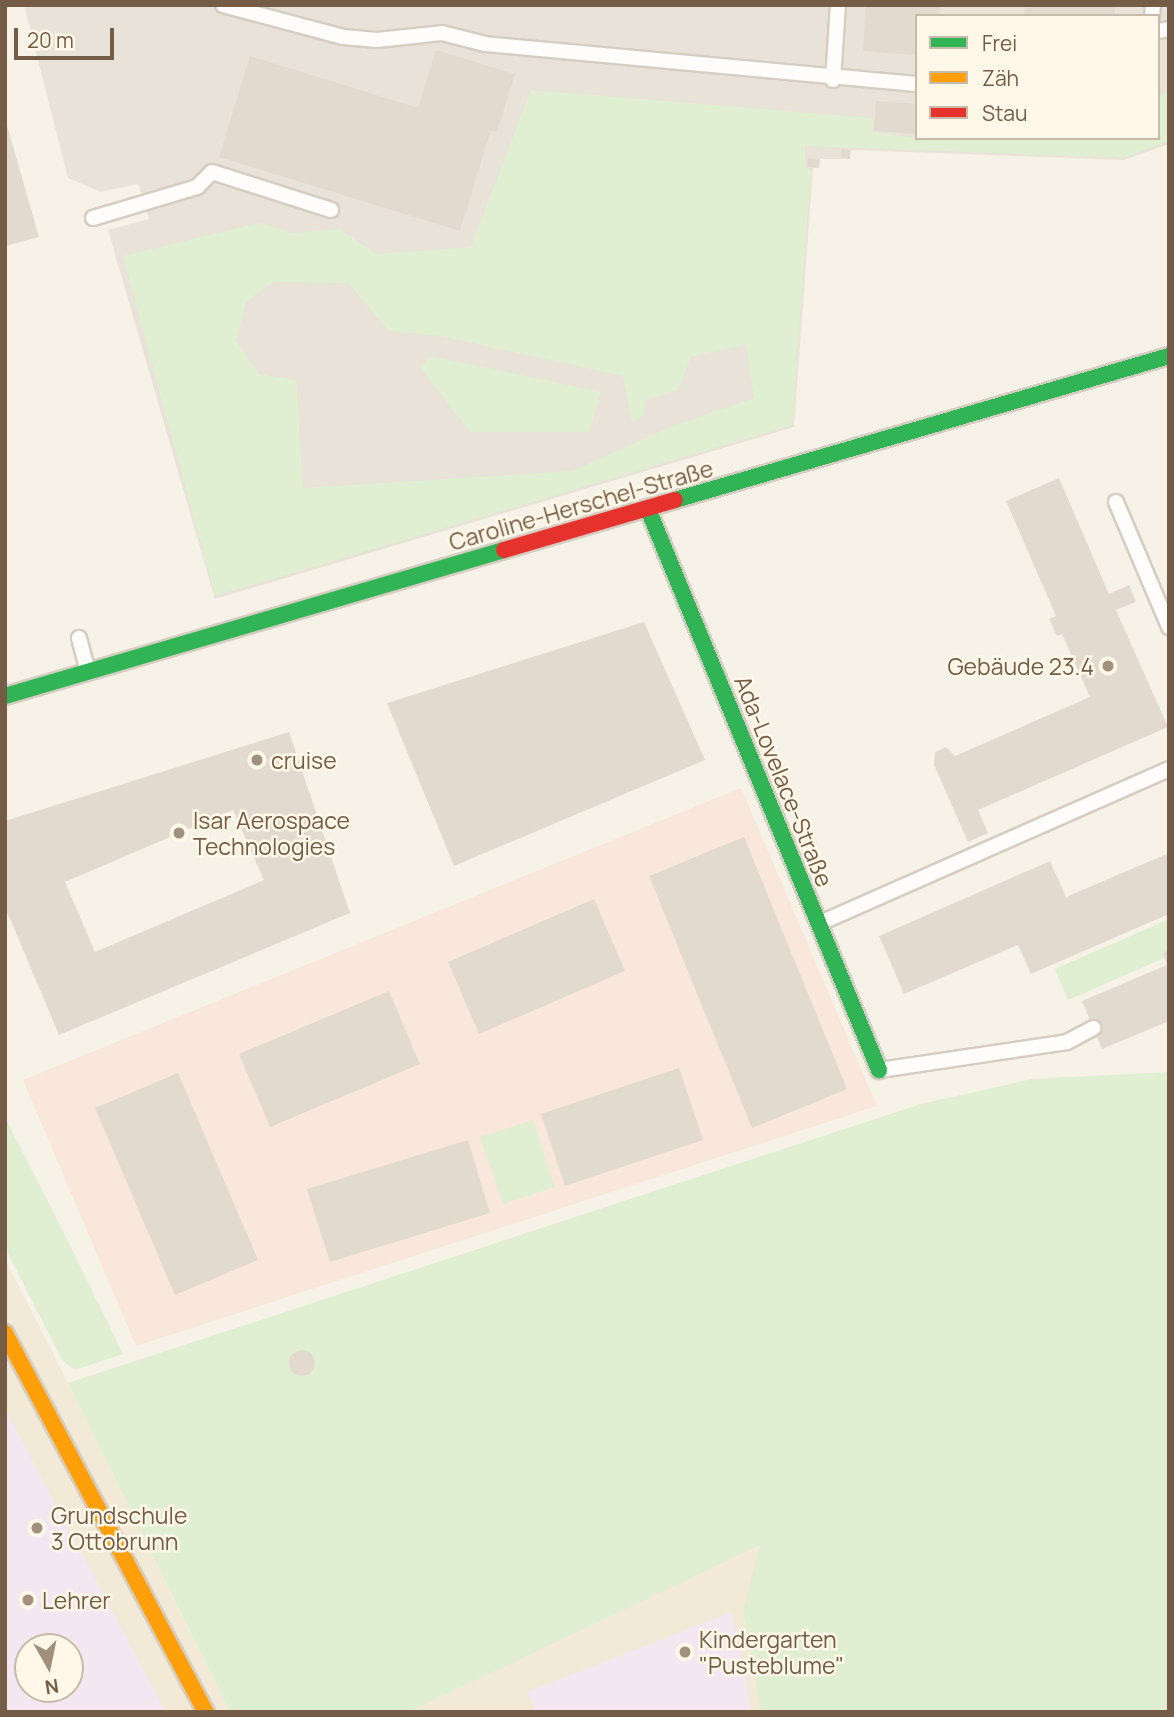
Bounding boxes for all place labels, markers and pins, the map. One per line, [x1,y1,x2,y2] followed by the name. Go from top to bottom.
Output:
[947,652,1094,680] place label: Gebäude 23.4
[1100,658,1116,674] marker: Gebäude 23.4
[271,746,337,774] place label: cruise
[249,752,265,768] marker: cruise
[193,806,350,860] place label: Isar Aerospace Technologies
[171,825,187,841] marker: Isar Aerospace Technologies
[51,1501,187,1555] place label: Grundschule 3 Ottobrunn
[29,1520,45,1536] marker: Grundschule 3 Ottobrunn
[42,1586,111,1614] place label: Lehrer
[20,1592,36,1608] marker: Lehrer
[699,1625,844,1679] place label: Kindergarten "Pusteblume"
[677,1644,693,1660] marker: Kindergarten "Pusteblume"

